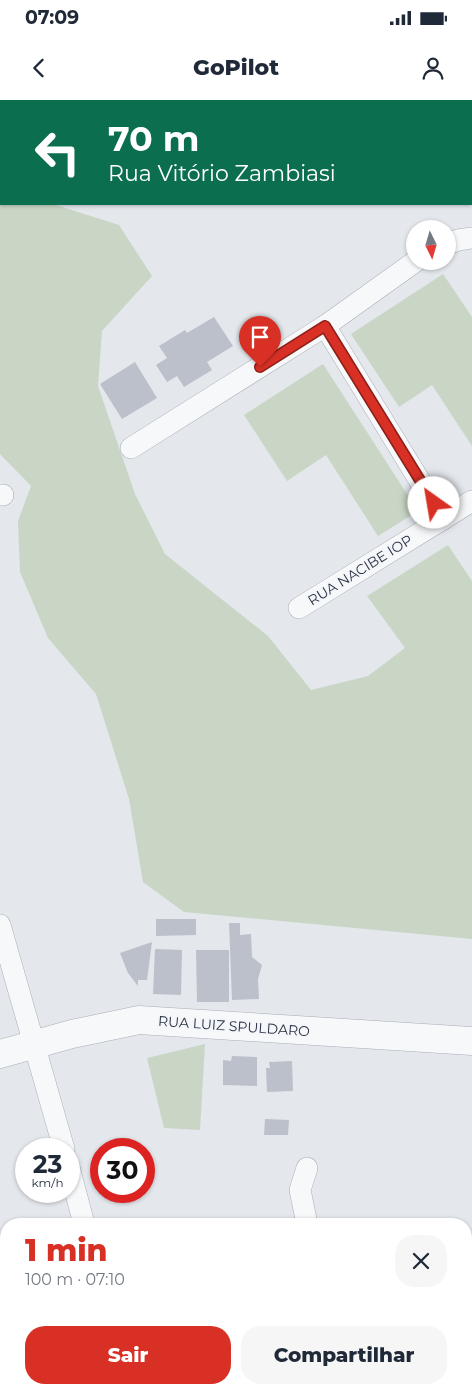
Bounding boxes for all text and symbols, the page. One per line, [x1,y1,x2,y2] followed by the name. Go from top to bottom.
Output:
[25,6,79,29] text: 07:09
[25,54,53,82] icon: back
[193,54,279,81] text: GoPilot
[419,54,447,82] icon: person
[108,117,199,160] text: 70 m
[25,120,90,185] icon: left
[108,160,336,187] text: Rua Vitório Zambiasi
[406,220,456,270] north arrow
[406,220,456,270] map controls
[239,316,281,367] pin
[246,323,274,351] icon: arrive
[407,476,459,528] position arrow
[304,531,416,609] street label: RUA NACIBE IOP
[157,1012,311,1040] street label: RUA LUIZ SPULDARO
[90,1138,155,1203] speed limit sign: 30
[33,1149,62,1179] text: 23
[31,1175,64,1190] text: km/h
[25,1232,108,1269] text: 1 min
[395,1235,447,1287] button: close
[25,1270,125,1289] text: 100 m · 07:10
[25,1326,231,1384] button: Sair
[241,1326,447,1384] button: Compartilhar

